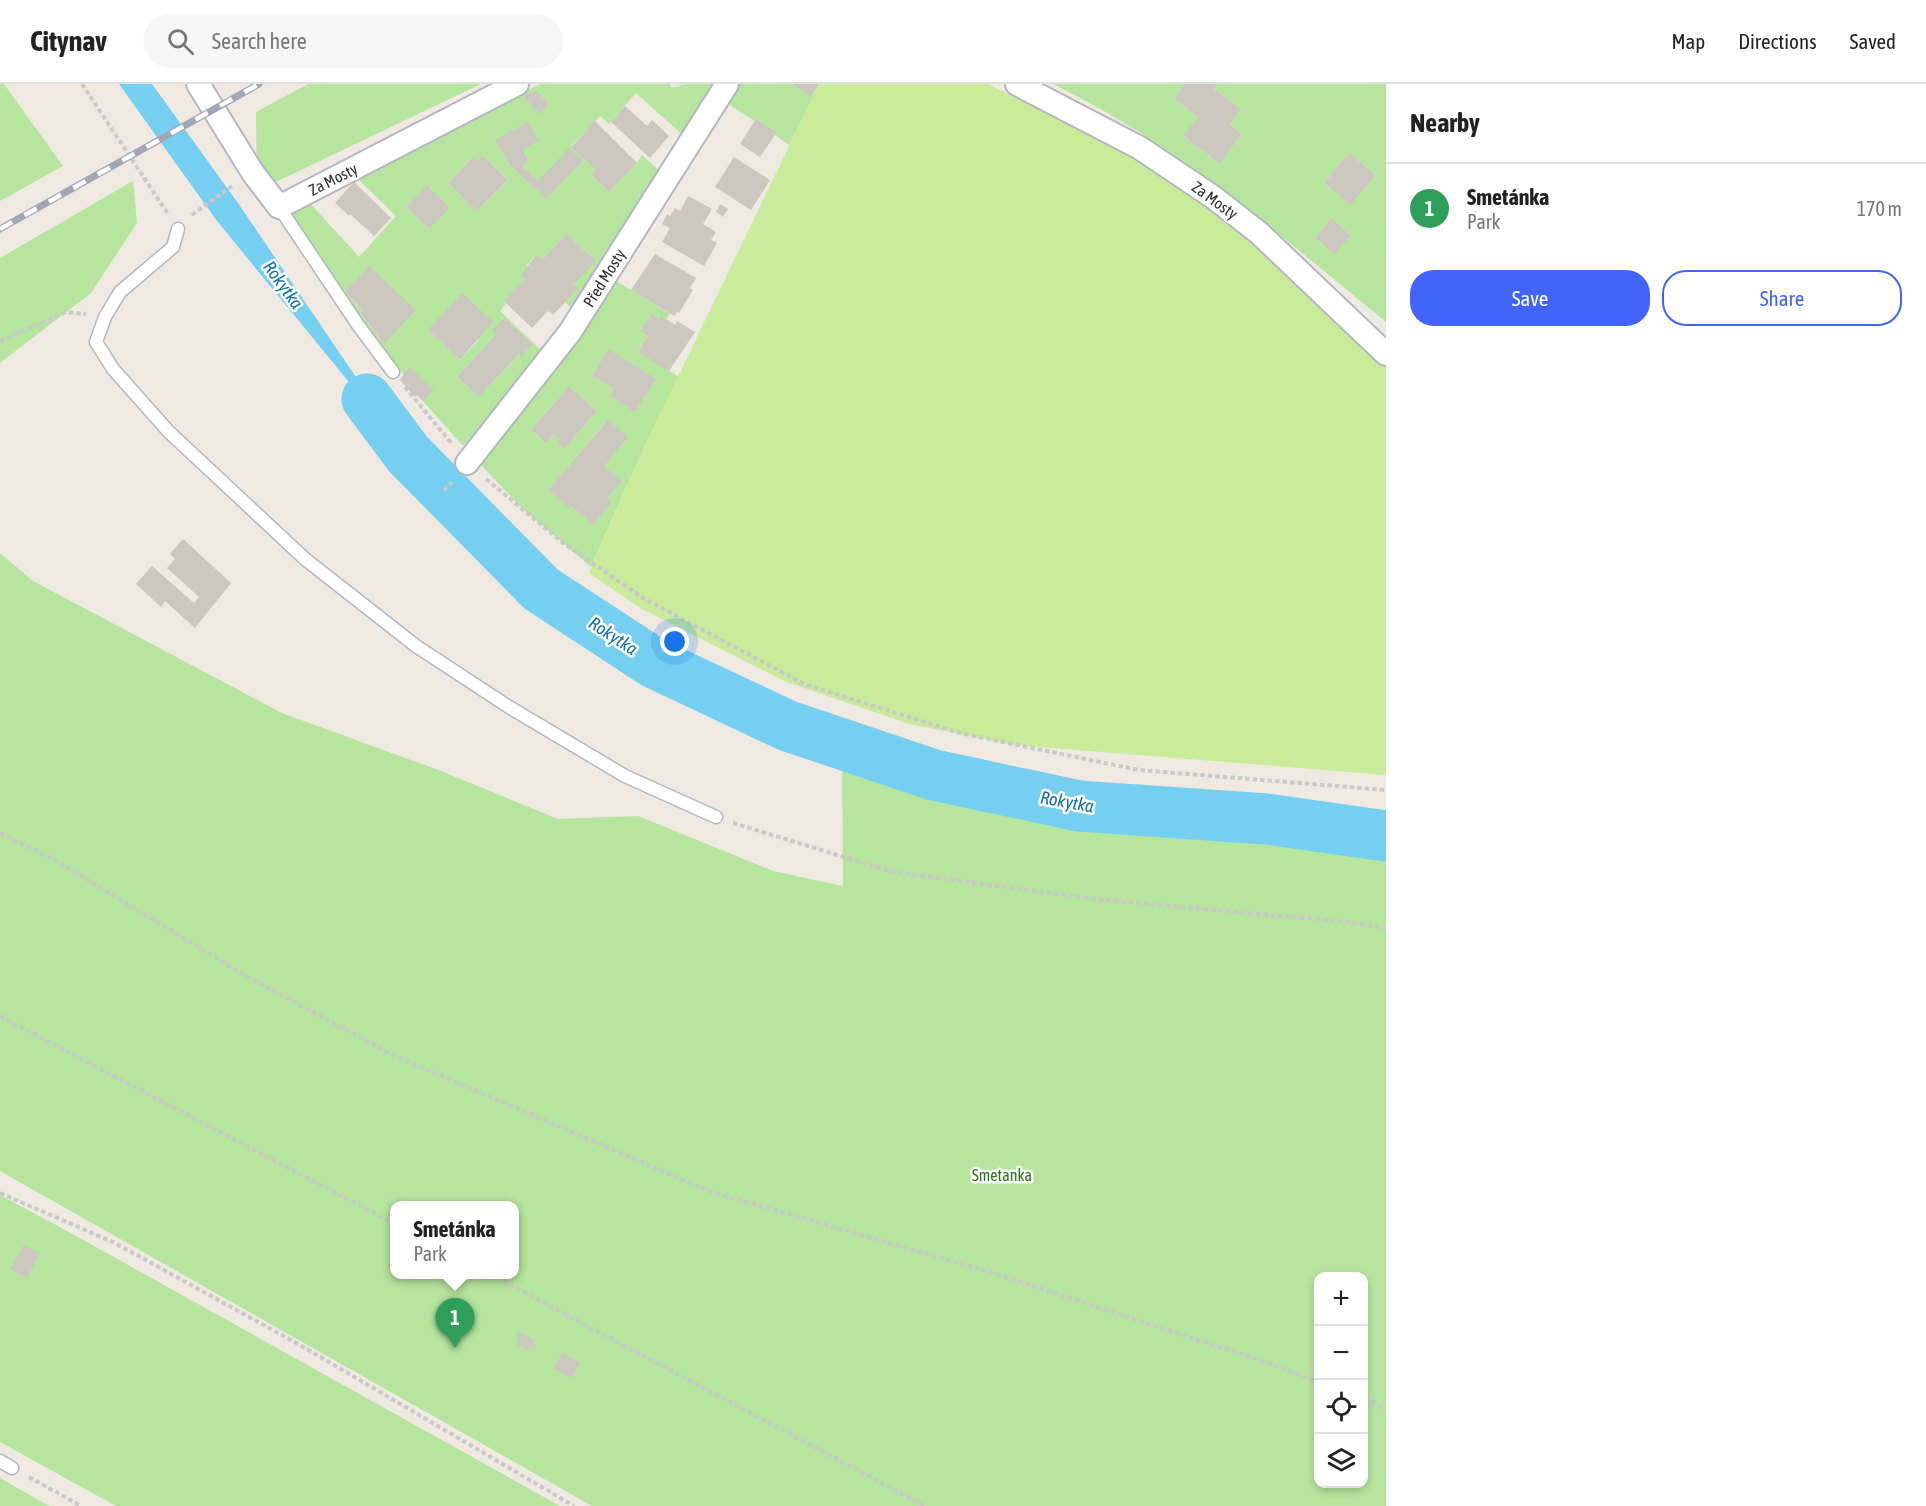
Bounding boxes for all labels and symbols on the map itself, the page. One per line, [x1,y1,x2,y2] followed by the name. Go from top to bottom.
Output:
[306,159,361,200] street label: Za Mosty
[1188,177,1242,224] street label: Za Mosty
[579,245,630,311] street label: Před Mosty
[259,257,308,313] water label: Rokytka
[585,612,642,659] water label: Rokytka
[660,627,689,656] your location
[1039,786,1096,817] water label: Rokytka
[972,1166,1032,1184] park label: Smetanka
[436,1298,474,1348] pin: 1

